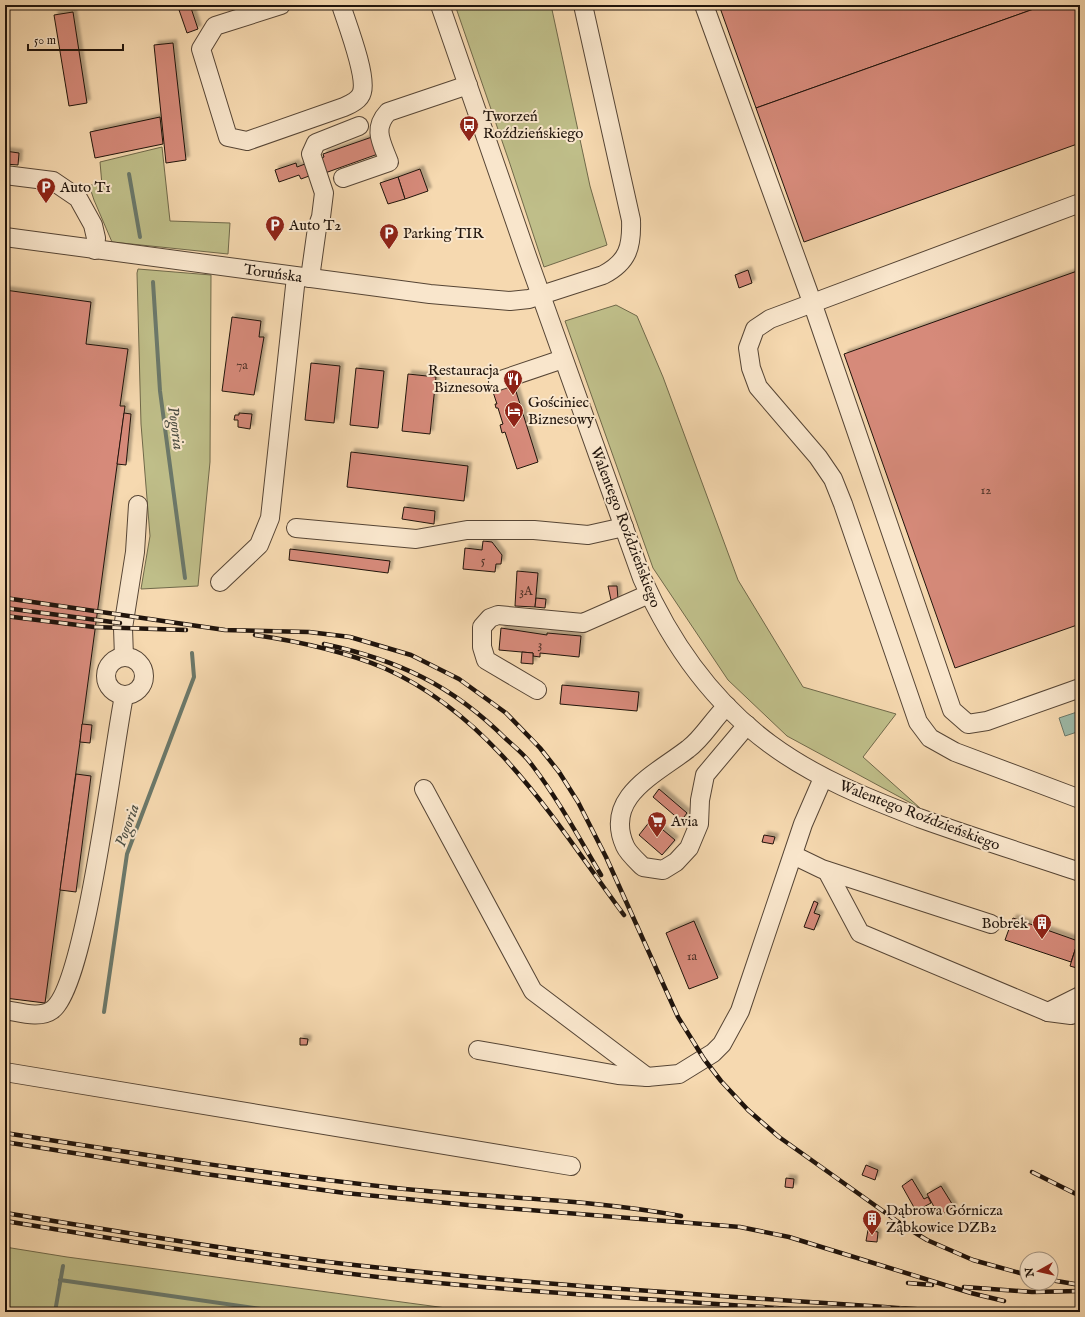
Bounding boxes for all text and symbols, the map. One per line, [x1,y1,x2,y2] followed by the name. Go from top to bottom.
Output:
[28,26,123,52] scale bar
[34,33,56,48] text: 50 m
[483,107,583,143] place label: Tworzeń Roździeńskiego
[458,114,480,142] bus stop icon: Tworzeń Roździeńskiego
[35,176,57,204] parking icon: Auto T1
[59,178,111,197] place label: Auto T1
[264,214,286,242] parking icon: Auto T2
[288,216,341,235] place label: Auto T2
[378,222,400,250] parking icon: Parking TIR
[403,224,484,243] place label: Parking TIR
[243,260,304,287] street label: Toruńska
[236,357,248,374] house number: 7a
[428,361,500,397] place label: Restauracja Biznesowa
[502,368,524,396] restaurant icon: Restauracja Biznesowa
[528,393,595,429] place label: Gościniec Biznesowy
[503,400,525,428] hotel icon: Gościniec Biznesowy
[162,405,188,451] water label: Pogoria
[586,444,665,610] street label: Walentego Roździeńskiego
[981,482,991,499] house number: 12
[481,552,486,569] house number: 5
[519,583,534,600] house number: 3A
[538,636,543,653] house number: 3
[837,776,1003,855] street label: Walentego Roździeńskiego
[111,802,145,850] water label: Pogoria
[646,810,668,838] supermarket icon: Avia
[670,812,698,831] place label: Avia
[1031,912,1053,940] building icon: Bobrek
[982,914,1029,933] place label: Bobrek
[687,948,698,965] house number: 1a
[886,1201,1003,1237] place label: Dąbrowa Górnicza Ząbkowice DZB2
[861,1208,883,1236] building icon: Dąbrowa Górnicza Ząbkowice DZB2
[1019,1251,1059,1291] north arrow
[1022,1266,1038,1279] text: N

